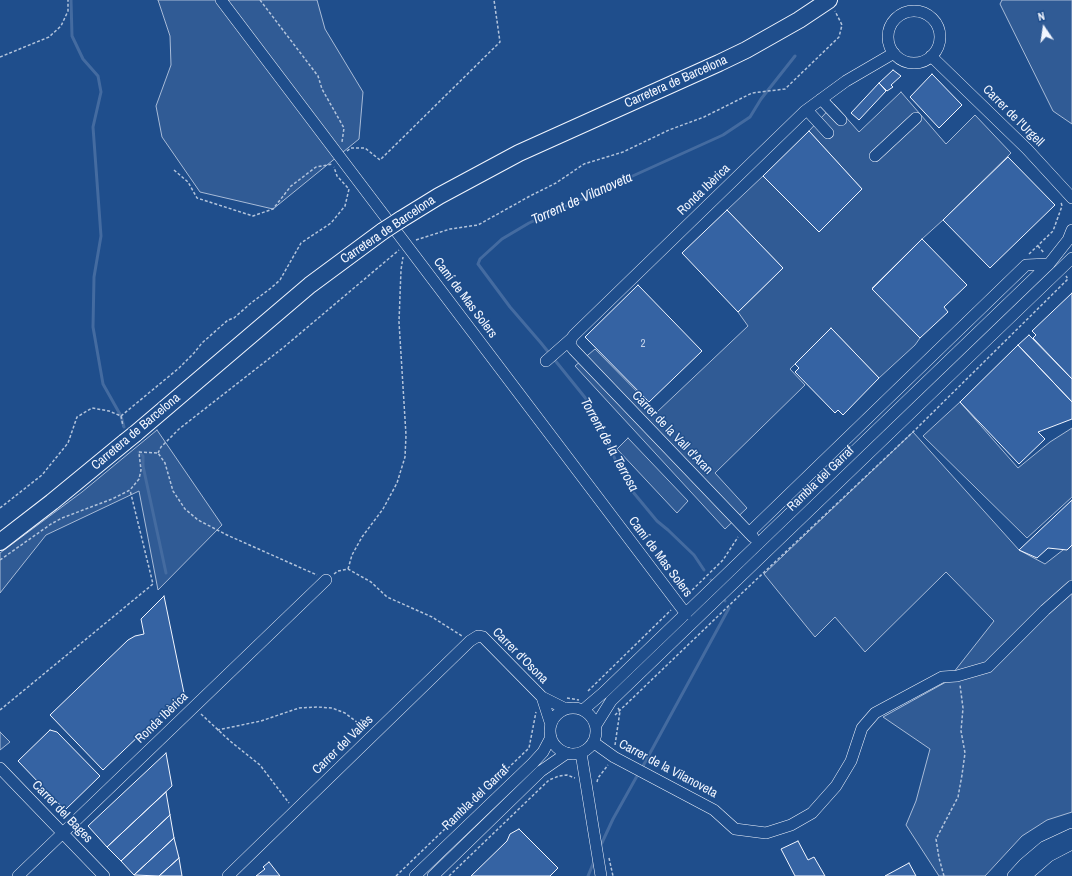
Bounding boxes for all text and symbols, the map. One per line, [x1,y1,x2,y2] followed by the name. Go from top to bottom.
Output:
[1024,8,1064,48] north arrow
[1037,9,1046,24] text: N
[622,52,730,112] street label: Carretera de Barcelona
[979,82,1047,150] street label: Carrer de l'Urgell
[674,161,734,219] street label: Ronda Ibèrica
[529,169,635,229] water label: Torrent de Vilanoveta
[338,193,438,267] street label: Carretera de Barcelona
[430,255,500,341] street label: Camí de Mas Solers
[640,337,646,351] house number: 2
[628,388,716,478] street label: Carrer de la Vall d'Aran
[89,390,183,474] street label: Carretera de Barcelona
[576,395,642,495] water label: Torrent de la Terrosa
[784,443,858,515] street label: Rambla del Garraf
[625,514,695,600] street label: Camí de Mas Solers
[489,625,551,687] street label: Carrer d'Osona
[132,689,192,747] street label: Ronda Ibèrica
[309,712,377,778] street label: Carrer del Vallès
[616,736,720,802] street label: Carrer de la Vilanoveta
[439,762,513,834] street label: Rambla del Garraf
[28,778,96,846] street label: Carrer del Bages

